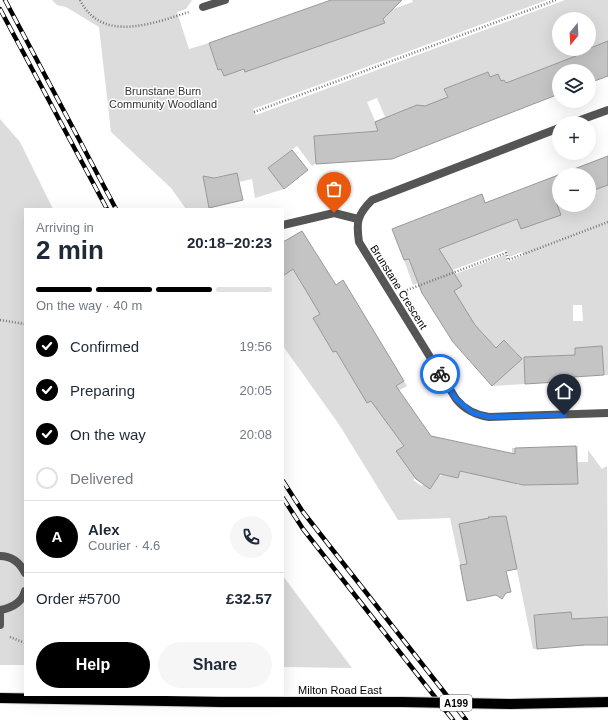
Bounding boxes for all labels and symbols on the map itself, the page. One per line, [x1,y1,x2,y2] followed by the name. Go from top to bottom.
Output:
[552,12,596,56] north arrow
[109,85,217,110] park label: Brunstane Burn Community Woodland
[317,172,351,213] pin
[368,243,430,331] street label: Brunstane Crescent
[420,354,460,394] courier
[547,374,581,415] pin
[298,684,382,696] street label: Milton Road East
[440,695,472,711] road number: A199

